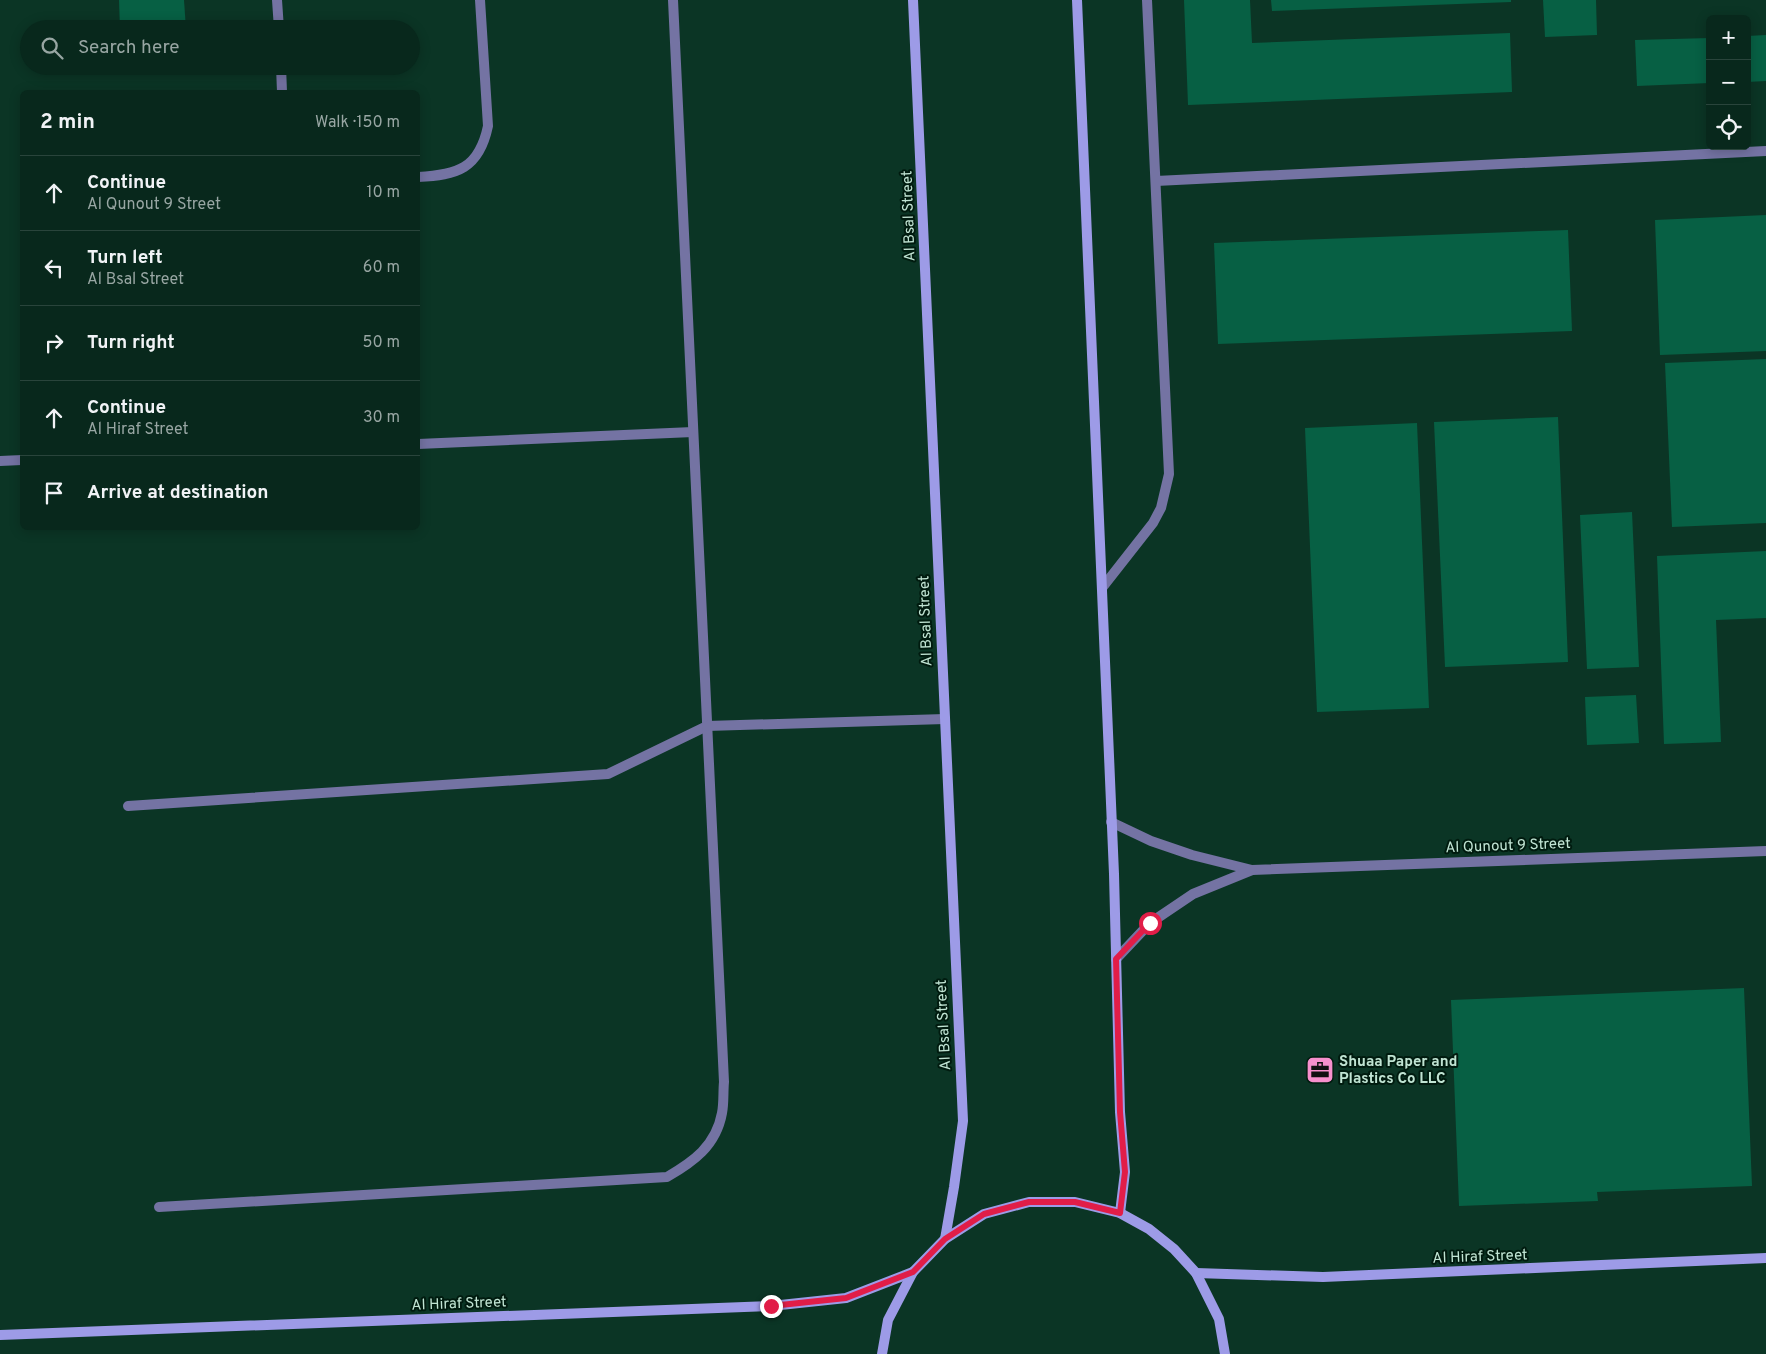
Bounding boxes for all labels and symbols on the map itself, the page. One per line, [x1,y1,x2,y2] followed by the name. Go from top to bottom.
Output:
[898,170,921,262] street label: Al Bsal Street
[915,575,938,667] street label: Al Bsal Street
[1445,835,1571,858] street label: Al Qunout 9 Street
[1139,912,1162,935] route start
[933,979,956,1071] street label: Al Bsal Street
[1339,1053,1457,1089] place label: Shuaa Paper and Plastics Co LLC
[1305,1055,1335,1085] office icon: Shuaa Paper and Plastics Co LLC
[1432,1246,1528,1269] street label: Al Hiraf Street
[411,1293,507,1316] street label: Al Hiraf Street
[760,1295,783,1318] route end

